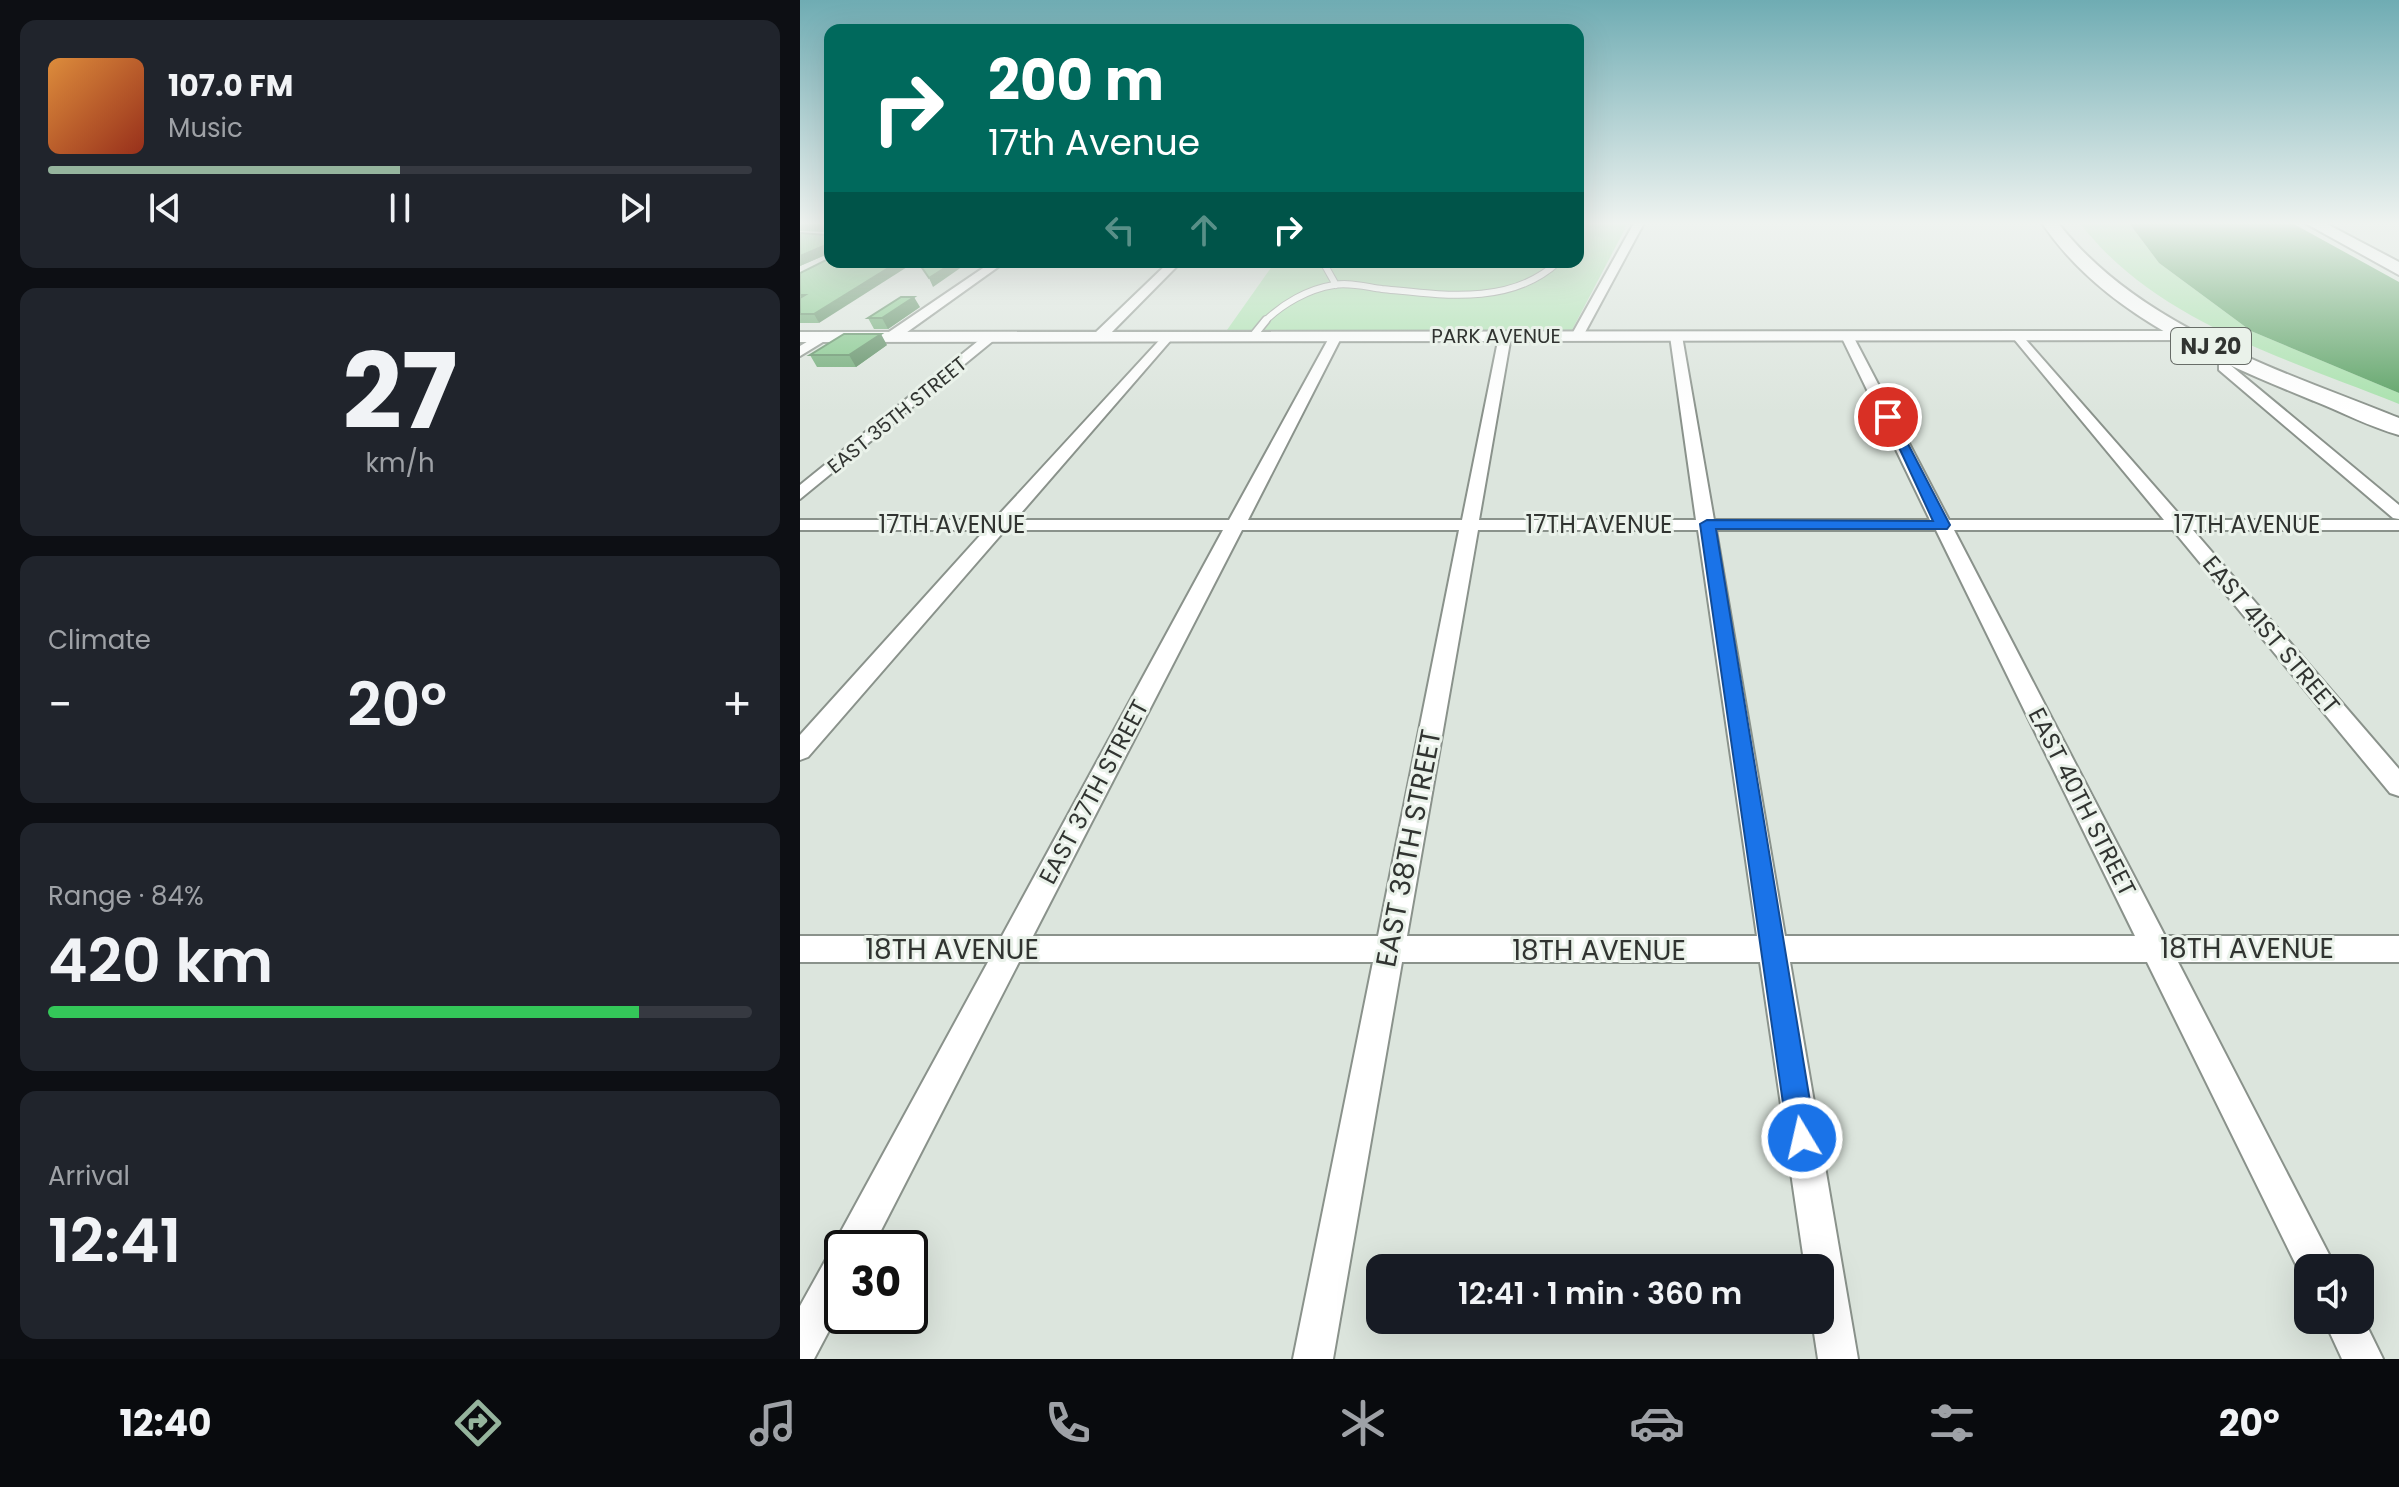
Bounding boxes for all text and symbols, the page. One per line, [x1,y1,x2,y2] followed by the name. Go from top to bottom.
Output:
[988,41,1164,120] text: 200 m
[856,56,960,160] icon: right
[168,64,293,107] text: 107.0 FM
[168,110,243,146] text: Music
[988,117,1200,168] text: 17th Avenue
[143,186,187,230] icon: previous
[378,186,422,230] icon: pause
[613,186,657,230] icon: next
[1098,208,1142,252] icon: left
[1182,208,1226,252] icon: ahead
[1266,208,1310,252] icon: right
[342,319,458,464] text: 27
[1431,322,1561,350] street label: PARK AVENUE
[2171,328,2251,364] road number: NJ 20
[821,350,973,480] street label: EAST 35TH STREET
[1854,383,1922,451] pin
[1866,395,1910,439] icon: arrive
[365,445,435,481] text: km/h
[879,508,1025,541] street label: 17TH AVENUE
[1526,508,1672,541] street label: 17TH AVENUE
[2174,508,2320,541] street label: 17TH AVENUE
[2195,548,2348,721] street label: EAST 41ST STREET
[48,622,151,658] text: Climate
[347,663,447,747] text: 20°
[48,674,72,735] text: −
[722,674,752,735] text: +
[1031,694,1156,890] street label: EAST 37TH STREET
[2021,702,2144,902] street label: EAST 40TH STREET
[1366,726,1451,970] street label: EAST 38TH STREET
[48,878,204,914] text: Range · 84%
[48,919,273,1003] text: 420 km
[2160,929,2334,968] street label: 18TH AVENUE
[865,930,1039,969] street label: 18TH AVENUE
[1512,931,1686,970] street label: 18TH AVENUE
[1760,1096,1844,1180] position arrow
[48,1158,130,1194] text: Arrival
[48,1199,181,1283] text: 12:41
[824,1230,928,1334] speed limit sign: 30
[2294,1254,2374,1334] map controls
[2294,1254,2374,1334] button: sound
[1458,1272,1742,1315] text: 12:41 · 1 min · 360 m
[450,1395,506,1451] icon: directions
[745,1395,801,1451] icon: music
[1040,1395,1096,1451] icon: phone
[1335,1395,1391,1451] icon: climate
[1629,1395,1685,1451] icon: car
[1924,1395,1980,1451] icon: filters
[119,1398,212,1449] text: 12:40
[2219,1398,2280,1449] text: 20°

